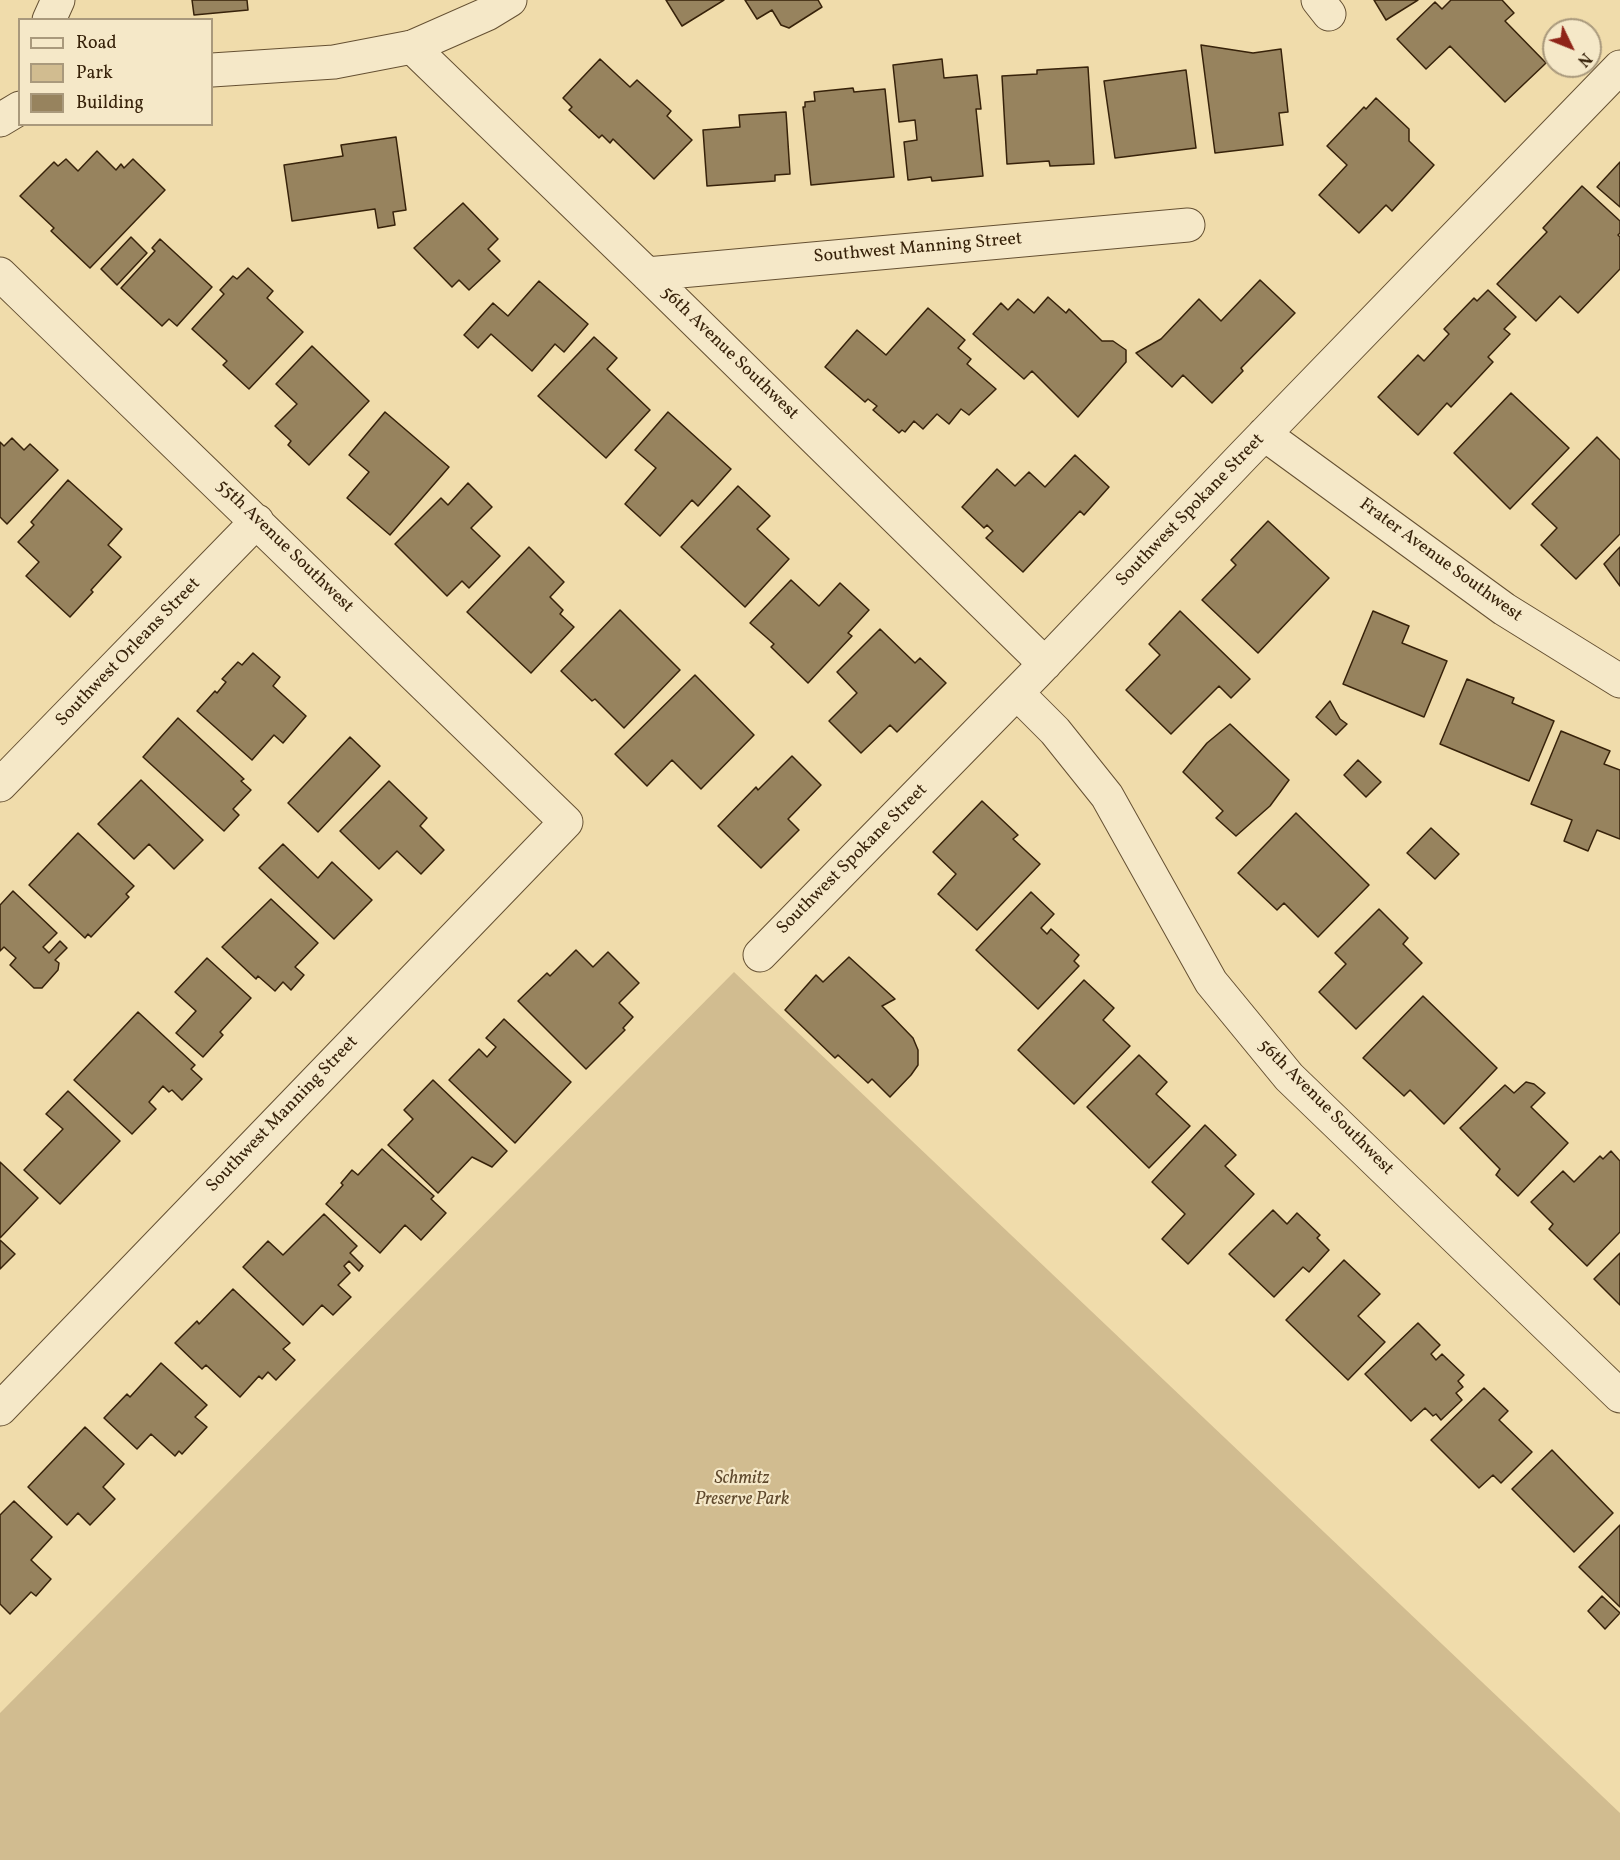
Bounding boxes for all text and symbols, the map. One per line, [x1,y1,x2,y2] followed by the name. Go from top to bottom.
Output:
[18,18,213,126] legend
[1542,18,1602,78] north arrow
[76,31,117,56] text: Road
[1572,47,1596,71] text: N
[76,61,113,86] text: Park
[76,91,144,116] text: Building
[813,229,1023,269] street label: Southwest Manning Street
[656,283,802,425] street label: 56th Avenue Southwest
[1112,430,1270,592] street label: Southwest Spokane Street
[211,476,357,618] street label: 55th Avenue Southwest
[1354,495,1526,627] street label: Frater Avenue Southwest
[52,574,206,732] street label: Southwest Orleans Street
[773,780,933,940] street label: Southwest Spokane Street
[203,1032,363,1198] street label: Southwest Manning Street
[1253,1036,1397,1180] street label: 56th Avenue Southwest
[695,1469,789,1512] park label: Schmitz Preserve Park

